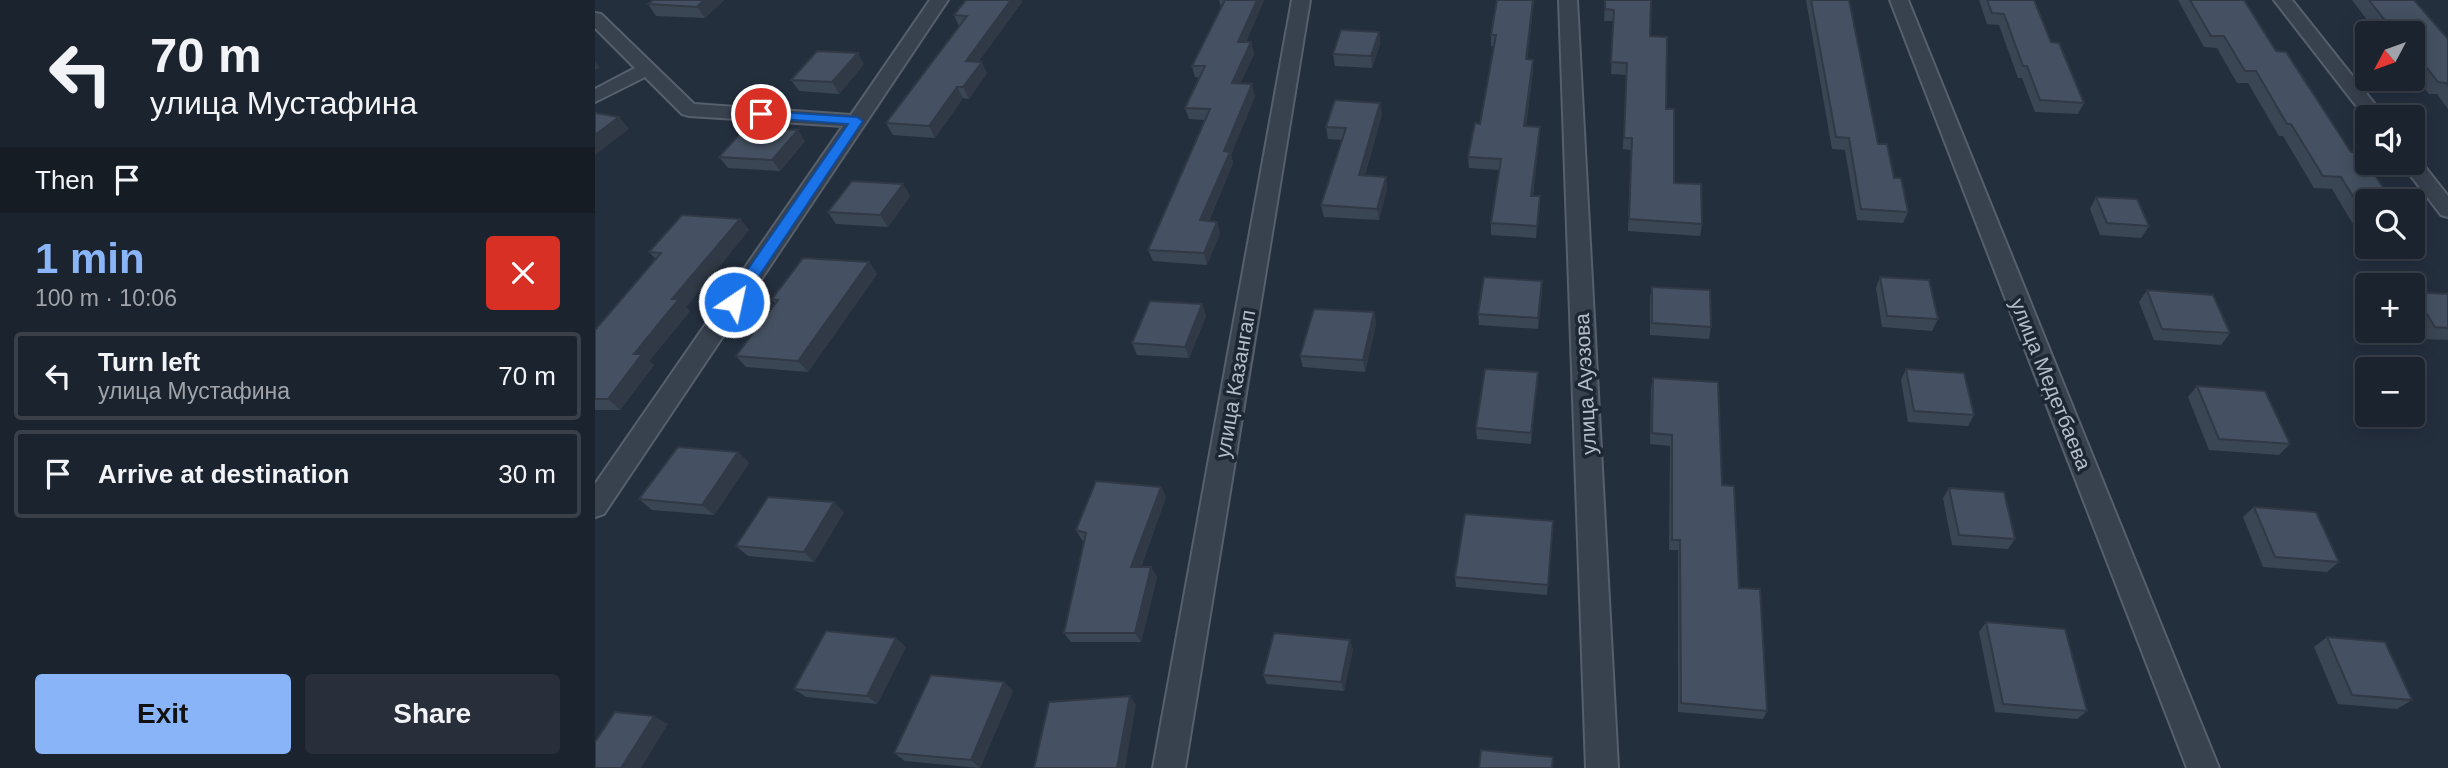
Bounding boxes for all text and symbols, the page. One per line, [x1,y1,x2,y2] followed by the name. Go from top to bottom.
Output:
[2355,21,2425,91] north arrow
[2355,21,2425,427] map controls
[35,28,126,119] icon: left
[150,28,262,82] text: 70 m
[731,84,791,144] pin
[150,85,417,121] text: улица Мустафина
[742,95,780,133] icon: arrive
[2355,105,2425,175] button: sound
[108,161,146,199] icon: arrive
[35,165,94,195] text: Then
[2355,189,2425,259] button: search
[35,235,145,282] text: 1 min
[486,236,560,310] button: close
[697,265,771,339] position arrow
[2355,273,2425,343] button: +
[35,285,177,311] text: 100 m · 10:06
[2006,295,2096,473] street label: улица Медетбаева
[1211,308,1259,460] street label: улица Казангап
[1570,312,1600,455] street label: улица Ауэзова
[98,347,200,377] text: Turn left
[39,357,77,395] icon: left
[2355,357,2425,427] button: −
[498,361,556,391] text: 70 m
[98,378,290,404] text: улица Мустафина
[39,455,77,493] icon: arrive
[98,459,349,489] text: Arrive at destination
[498,459,556,489] text: 30 m
[35,674,291,754] button: Exit
[305,674,560,754] button: Share

